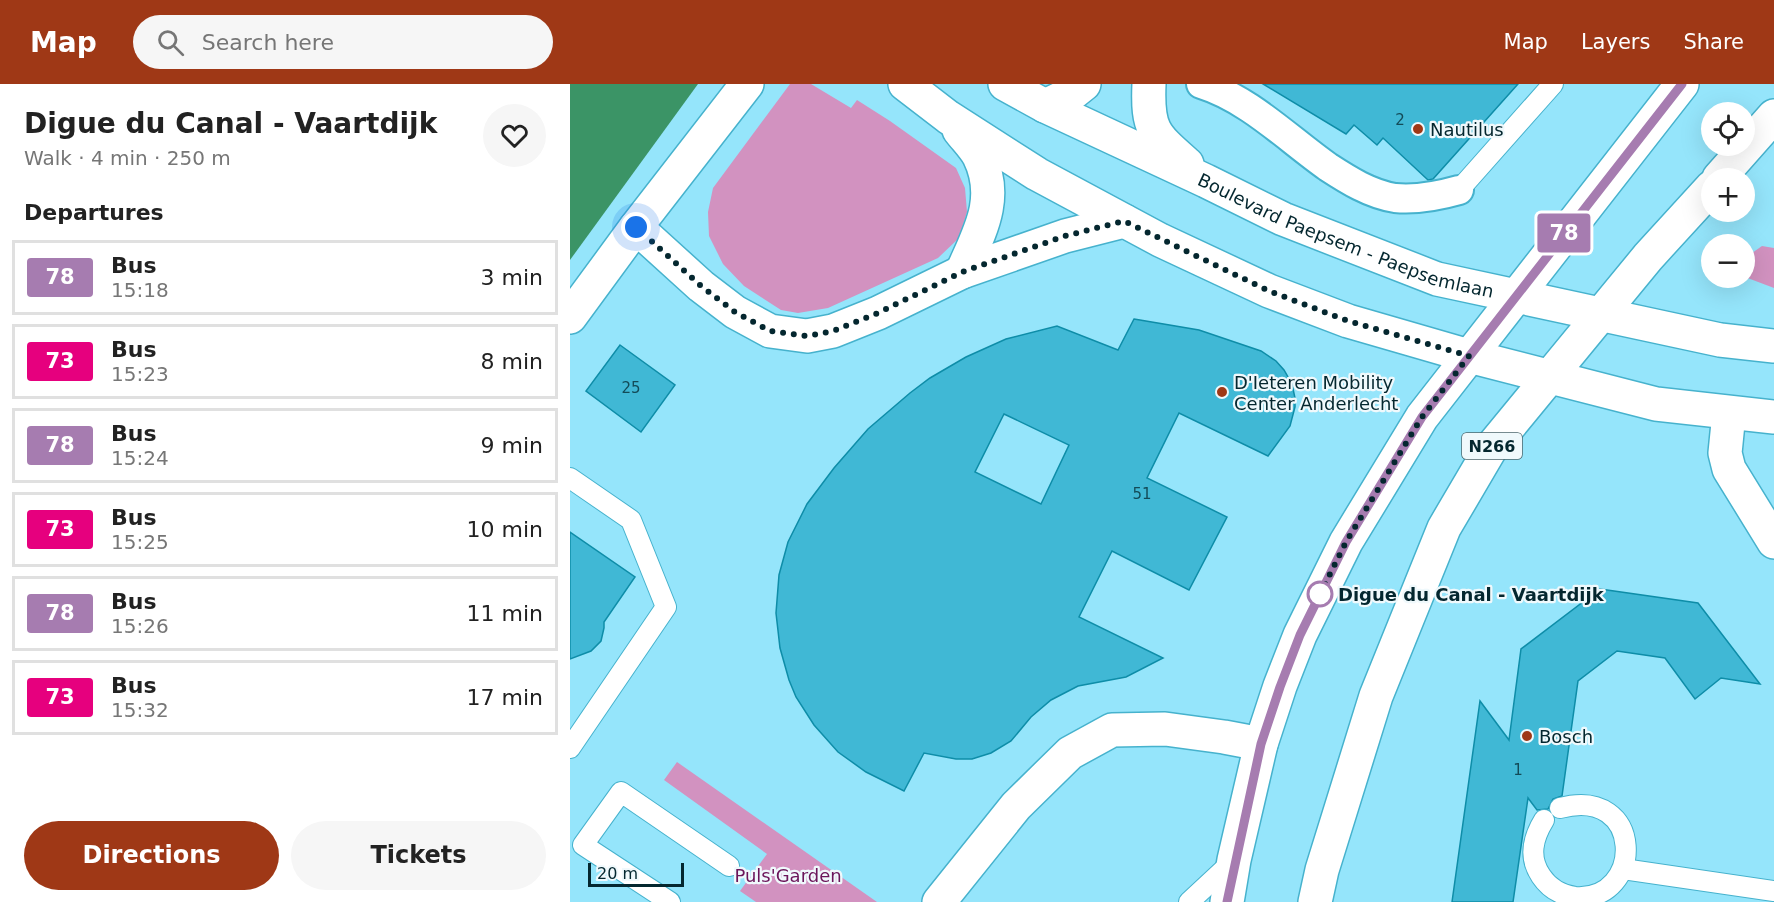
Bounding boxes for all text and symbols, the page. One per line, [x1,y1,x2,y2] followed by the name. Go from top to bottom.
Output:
[133,15,553,69] search box
[30,26,97,59] text: Map
[154,26,187,59] icon: search
[202,30,334,55] text: Search here
[1504,30,1548,54] text: Map
[1581,30,1650,54] text: Layers
[1683,30,1744,54] text: Share
[1701,102,1755,288] map controls
[1701,102,1755,156] button: locate
[483,104,546,167] button: heart
[24,107,437,140] text: Digue du Canal - Vaartdijk
[1395,111,1405,129] house number: 2
[1430,119,1504,140] place label: Nautilus
[1411,122,1425,136] marker: Nautilus
[24,146,231,170] text: Walk · 4 min · 250 m
[1195,168,1496,301] street label: Boulevard Paepsem - Paepsemlaan
[1701,168,1755,222] button: +
[24,200,164,225] text: Departures
[621,212,651,242] your location
[1537,214,1591,252] line badge: 78
[1549,221,1579,245] text: 78
[1701,234,1755,288] button: −
[111,253,157,278] text: Bus
[45,265,75,289] text: 78
[481,265,543,290] text: 3 min
[111,278,169,302] text: 15:18
[111,337,157,362] text: Bus
[45,349,75,373] text: 73
[481,349,543,374] text: 8 min
[111,362,169,386] text: 15:23
[1234,372,1398,414] place label: D'Ieteren Mobility Center Anderlecht
[621,379,641,397] house number: 25
[1215,385,1229,399] marker: D'Ieteren Mobility Center Anderlecht
[111,421,157,446] text: Bus
[45,433,75,457] text: 78
[481,433,543,458] text: 9 min
[1462,433,1522,459] road number: N266
[111,446,169,470] text: 15:24
[1132,485,1152,503] house number: 51
[111,505,157,530] text: Bus
[45,517,75,541] text: 73
[467,517,543,542] text: 10 min
[111,530,169,554] text: 15:25
[1307,581,1333,607] marker: Digue du Canal - Vaartdijk
[1338,584,1605,605] place label: Digue du Canal - Vaartdijk
[111,589,157,614] text: Bus
[45,601,75,625] text: 78
[467,601,543,626] text: 11 min
[111,614,169,638] text: 15:26
[111,673,157,698] text: Bus
[45,685,75,709] text: 73
[467,685,543,710] text: 17 min
[111,698,169,722] text: 15:32
[1539,726,1593,747] place label: Bosch
[1520,729,1534,743] marker: Bosch
[1513,761,1523,779] house number: 1
[24,821,279,890] button: Directions
[291,821,546,890] button: Tickets
[588,860,684,888] scale bar
[597,864,638,883] text: 20 m
[734,865,842,886] park label: Puls'Garden

